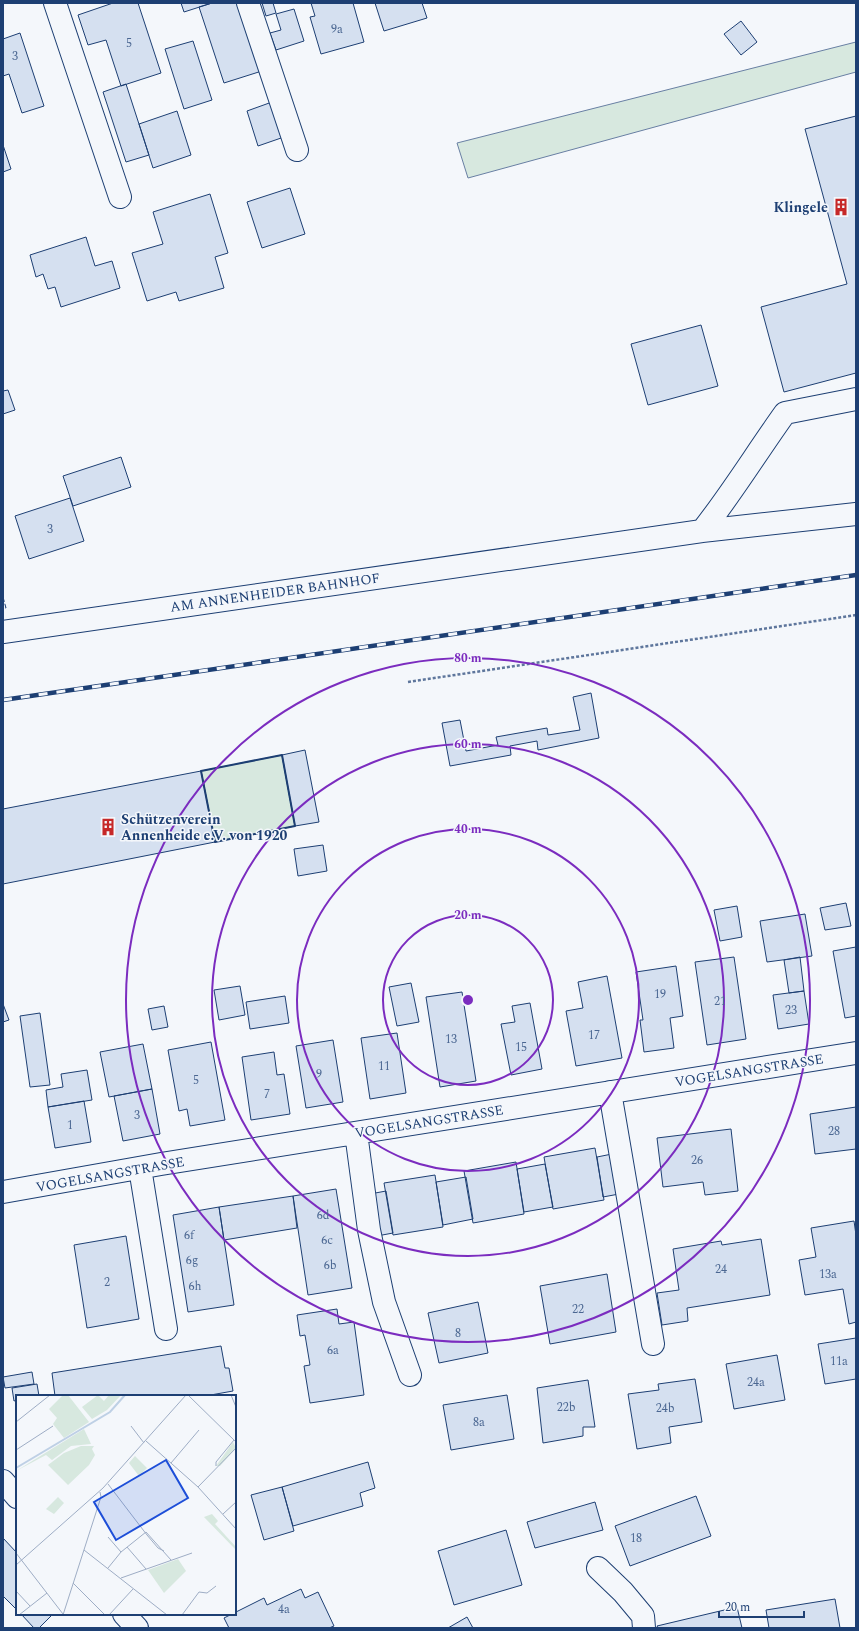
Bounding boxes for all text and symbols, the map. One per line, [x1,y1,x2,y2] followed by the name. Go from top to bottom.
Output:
[331,20,343,39] house number: 9a
[126,34,132,53] house number: 5
[12,47,18,66] house number: 3
[773,197,828,218] place label: Klingele
[831,197,851,217] building icon: Klingele
[47,520,53,539] house number: 3
[169,567,381,618] street label: AM ANNENHEIDER BAHNHOF
[454,649,482,668] text: 80 m
[454,735,482,754] text: 60 m
[121,809,288,846] place label: Schützenverein Annenheide e.V. von 1920
[98,817,118,837] building icon: Schützenverein Annenheide e.V. von 1920
[454,820,482,839] text: 40 m
[454,906,482,925] text: 20 m
[654,985,666,1004] house number: 19
[714,992,726,1011] house number: 21
[461,993,475,1007] centre of rings
[785,1001,797,1020] house number: 23
[588,1026,600,1045] house number: 17
[445,1030,457,1049] house number: 13
[515,1038,527,1057] house number: 15
[673,1048,825,1093] street label: VOGELSANGSTRASSE
[378,1057,390,1076] house number: 11
[316,1065,322,1084] house number: 9
[193,1071,199,1090] house number: 5
[264,1085,270,1104] house number: 7
[353,1099,505,1144] street label: VOGELSANGSTRASSE
[134,1106,140,1125] house number: 3
[67,1116,73,1135] house number: 1
[828,1122,840,1141] house number: 28
[34,1151,186,1198] street label: VOGELSANGSTRASSE
[691,1151,703,1170] house number: 26
[317,1206,330,1225] house number: 6d
[184,1226,195,1245] house number: 6f
[321,1231,333,1250] house number: 6c
[186,1251,198,1270] house number: 6g
[324,1256,337,1275] house number: 6b
[715,1260,727,1279] house number: 24
[819,1265,837,1284] house number: 13a
[104,1273,110,1292] house number: 2
[189,1277,202,1296] house number: 6h
[572,1300,584,1319] house number: 22
[455,1324,461,1343] house number: 8
[327,1341,339,1360] house number: 6a
[830,1352,848,1371] house number: 11a
[747,1373,765,1392] house number: 24a
[16,1395,236,1615] inset map
[557,1398,576,1417] house number: 22b
[656,1399,675,1418] house number: 24b
[473,1413,485,1432] house number: 8a
[630,1529,642,1548] house number: 18
[719,1593,804,1619] scale bar
[725,1598,750,1617] text: 20 m
[278,1600,290,1619] house number: 4a

